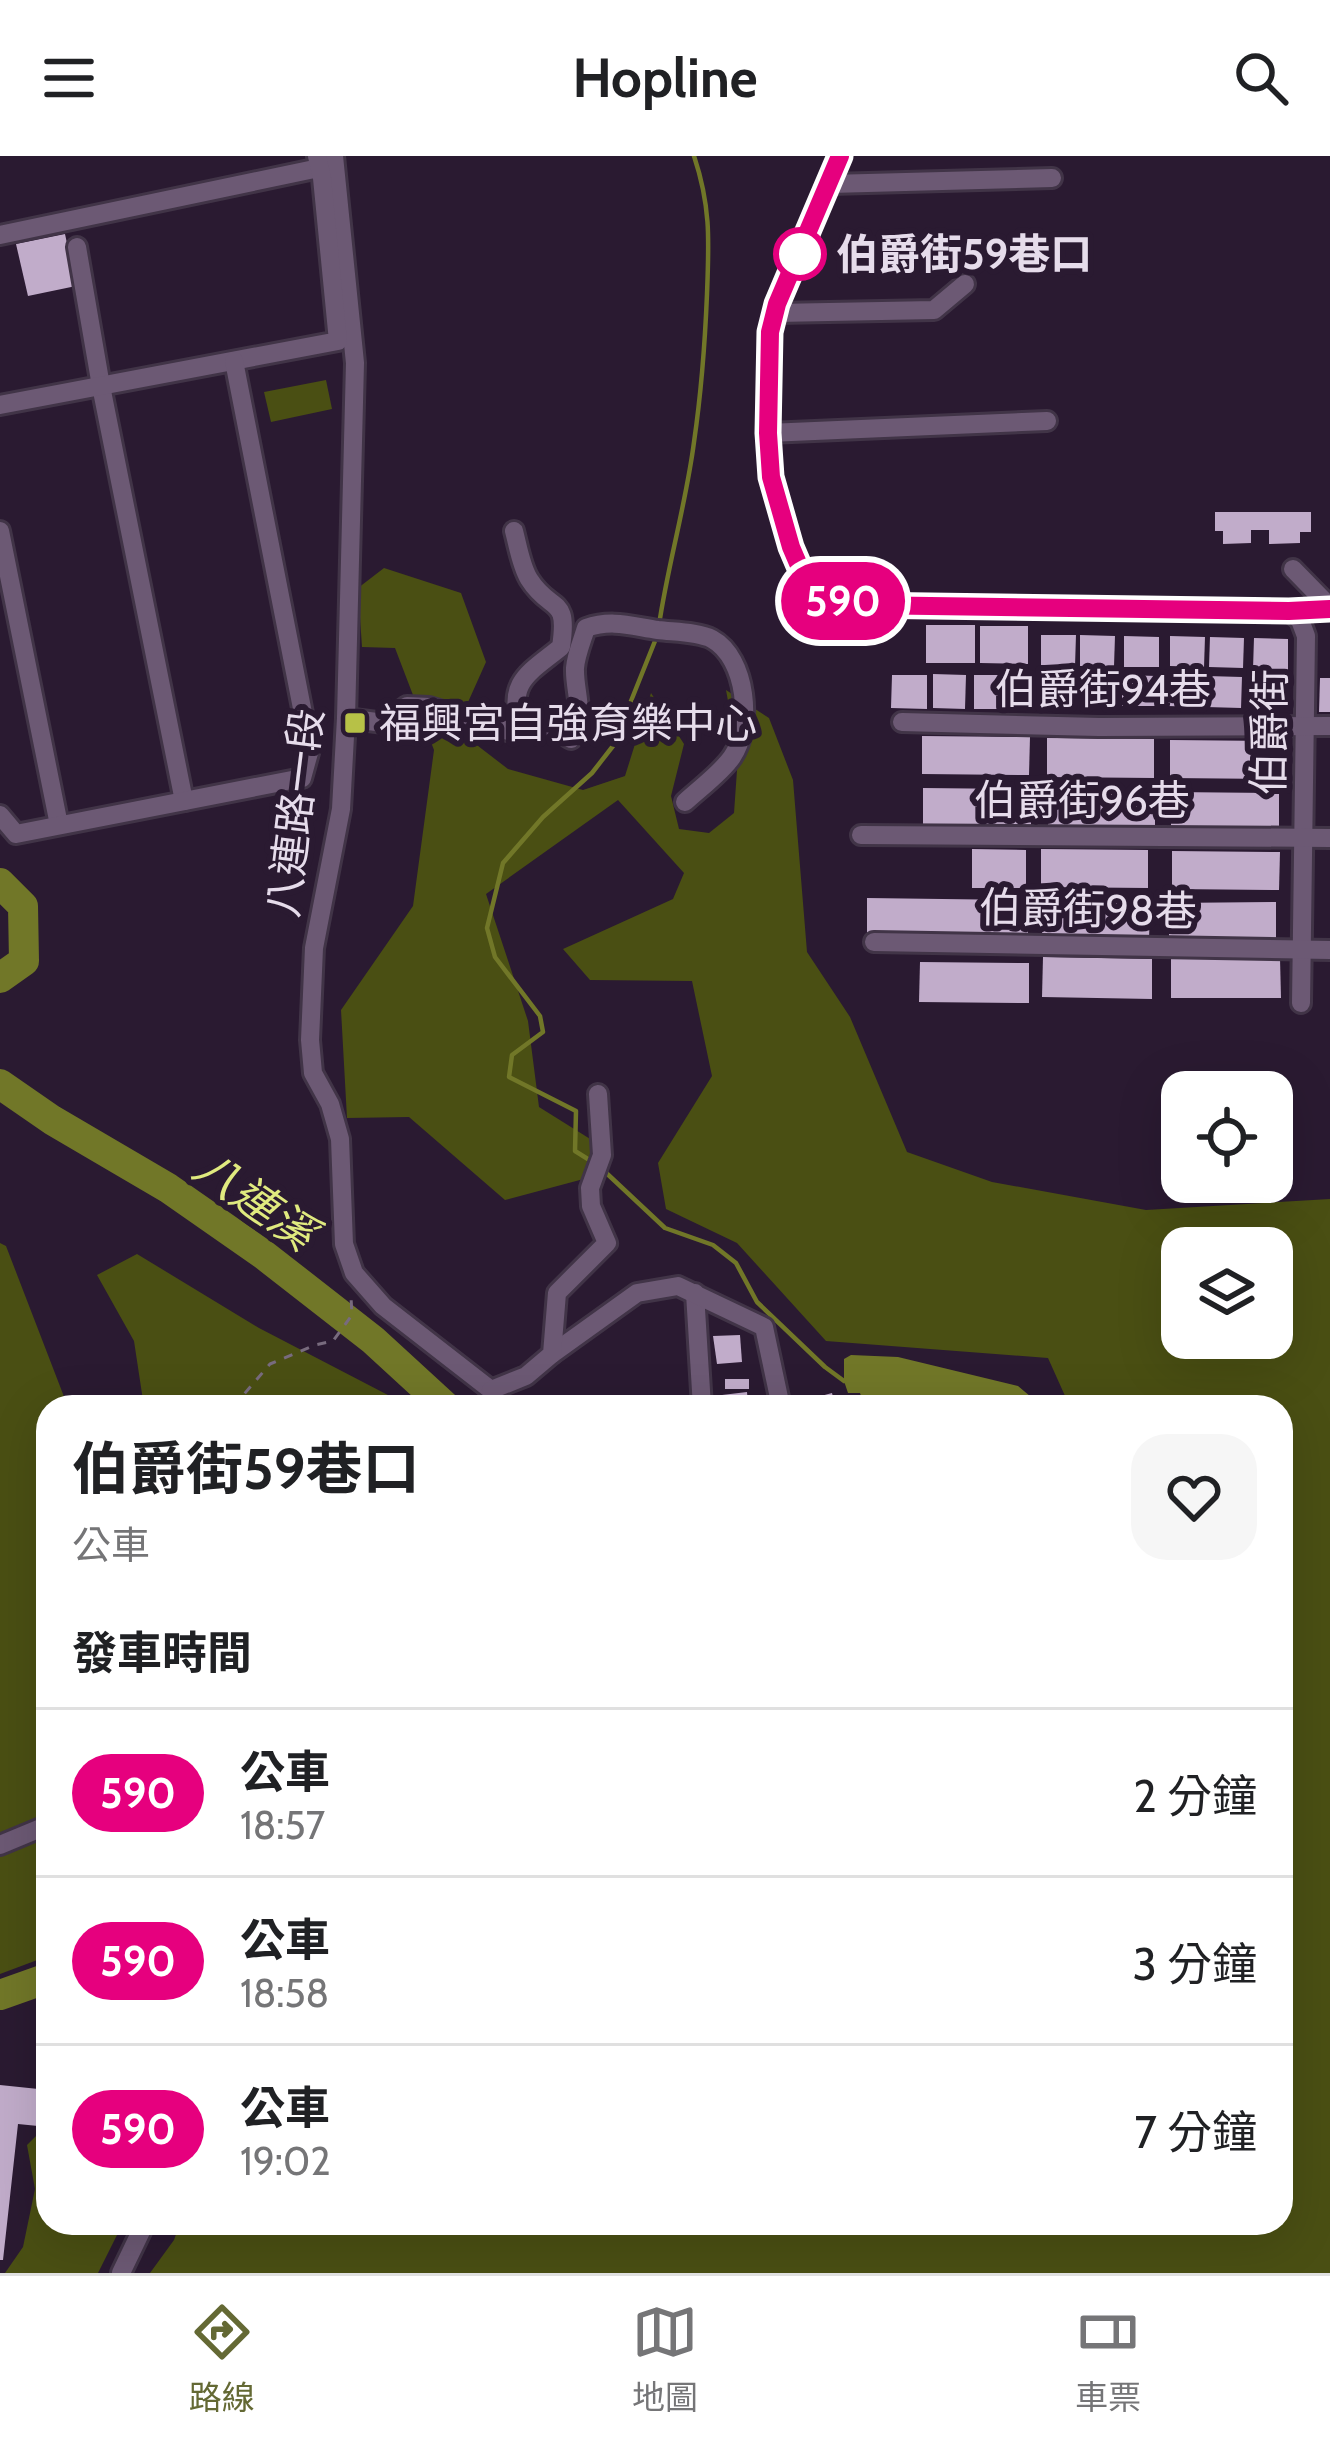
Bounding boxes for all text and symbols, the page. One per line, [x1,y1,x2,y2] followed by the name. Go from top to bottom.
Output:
[36,45,102,111] icon: menu
[572,45,758,111] text: Hopline
[1228,45,1294,111] icon: search
[836,228,1092,280] place label: 伯爵街59巷口
[775,229,825,279] marker: 伯爵街59巷口
[774,562,912,640] line badge: 590
[805,575,881,627] text: 590
[995,663,1211,715] street label: 伯爵街94巷
[1242,669,1296,795] street label: 伯爵街
[379,697,757,749] place label: 福興宮自強育樂中心
[256,706,334,920] street label: 八連路一段
[342,710,368,736] marker: 福興宮自強育樂中心
[974,774,1190,826] street label: 伯爵街96巷
[979,881,1197,937] street label: 伯爵街98巷
[1161,1071,1293,1359] map controls
[1161,1071,1293,1203] button: locate
[184,1139,331,1264] water label: 八連溪
[1161,1227,1293,1359] button: layers
[72,1434,420,1503] text: 伯爵街59巷口
[1131,1434,1257,1560] button: heart
[72,1521,150,1569] text: 公車
[72,1626,252,1680] text: 發車時間
[240,1745,330,1799] text: 公車
[100,1767,176,1819] text: 590
[1133,1769,1257,1823] text: 2 分鐘
[240,1801,325,1849] text: 18:57
[240,1913,330,1967] text: 公車
[100,1935,176,1987] text: 590
[1133,1937,1257,1991] text: 3 分鐘
[240,1969,329,2017] text: 18:58
[240,2081,330,2135] text: 公車
[100,2103,176,2155] text: 590
[1134,2105,1257,2159] text: 7 分鐘
[240,2137,331,2185] text: 19:02
[189,2299,255,2419] tab: 路線
[632,2299,698,2419] tab: 地圖
[1075,2299,1141,2419] tab: 車票

